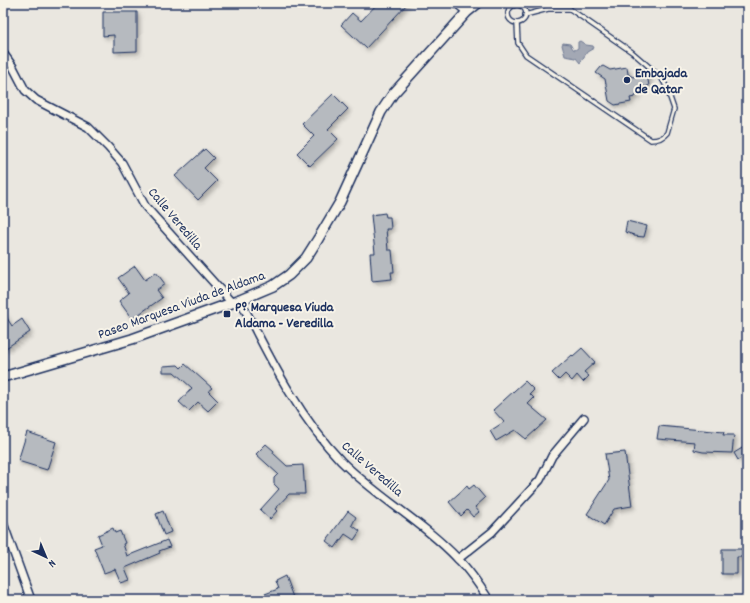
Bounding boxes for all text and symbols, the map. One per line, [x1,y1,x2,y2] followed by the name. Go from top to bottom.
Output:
[635,64,688,100] place label: Embajada de Qatar
[622,75,632,85] marker: Embajada de Qatar
[142,184,207,255] street label: Calle Veredilla
[95,266,268,345] street label: Paseo Marquesa Viuda de Aldama
[235,298,335,334] place label: Pº Marquesa Viuda Aldama - Veredilla
[222,309,232,319] marker: Pº Marquesa Viuda Aldama - Veredilla
[336,437,407,502] street label: Calle Veredilla
[26,537,66,577] north arrow
[44,555,59,571] text: N

